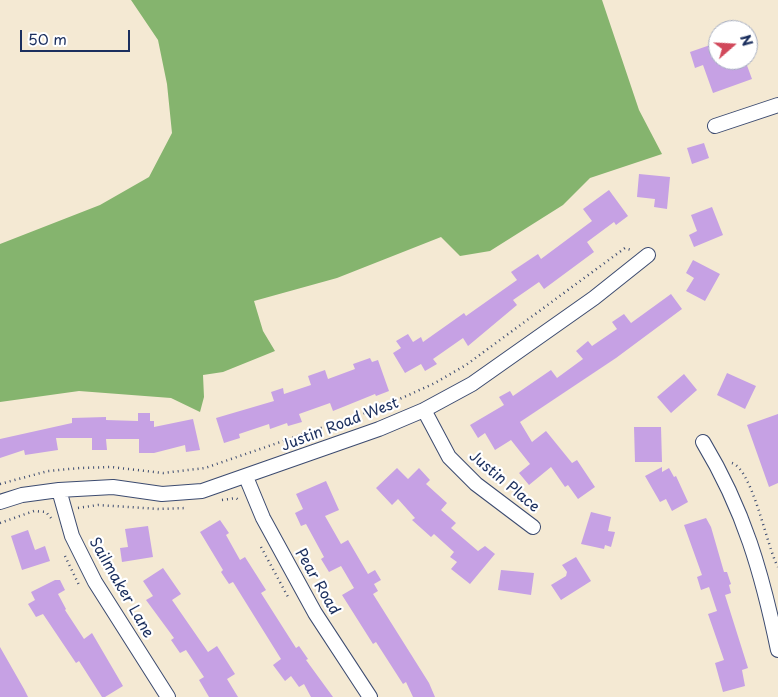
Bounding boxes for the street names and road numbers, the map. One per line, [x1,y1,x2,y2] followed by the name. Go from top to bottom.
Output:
[279,394,401,456] street label: Justin Road West
[465,447,543,517] street label: Justin Place
[85,534,157,642] street label: Sailmaker Lane
[291,546,343,618] street label: Pear Road

